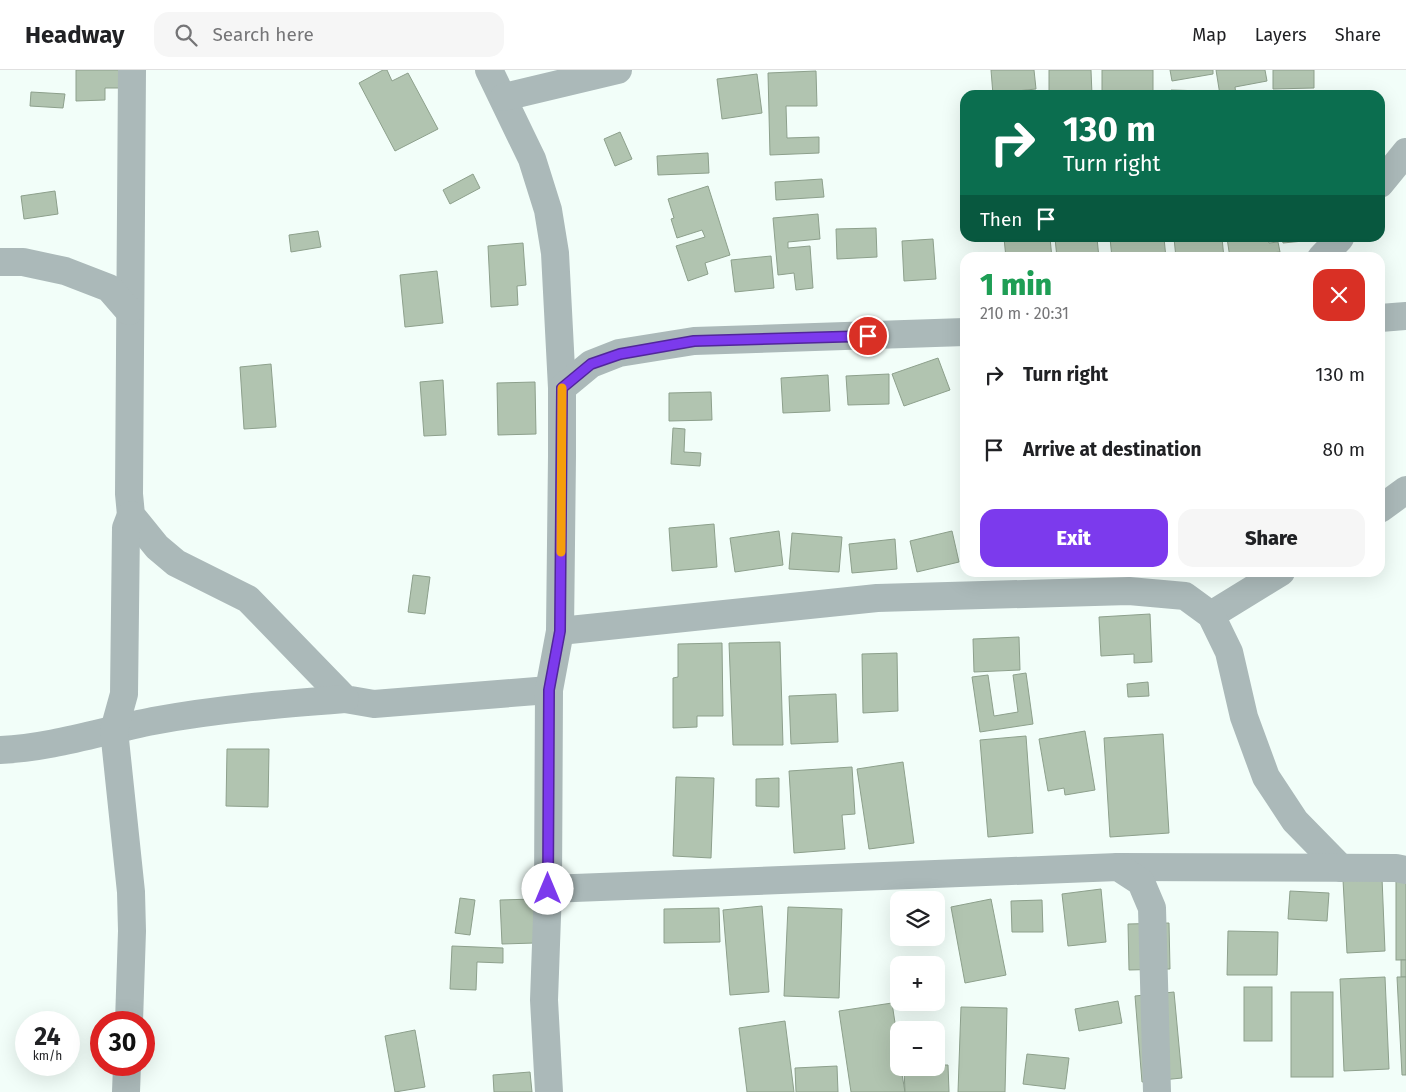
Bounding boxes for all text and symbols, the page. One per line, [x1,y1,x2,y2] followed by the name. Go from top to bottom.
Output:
[154,12,504,57] search box
[25,21,124,49] text: Headway
[172,21,200,49] icon: search
[212,23,314,46] text: Search here
[1192,24,1227,46] text: Map
[1255,24,1307,46] text: Layers
[1335,24,1381,46] text: Share
[1063,108,1156,150] text: 130 m
[980,110,1045,175] icon: right
[1063,150,1160,177] text: Turn right
[1032,205,1060,233] icon: arrive
[980,208,1022,231] text: Then
[980,267,1052,303] text: 1 min
[1313,269,1365,321] button: close
[980,304,1069,323] text: 210 m · 20:31
[847,315,889,357] pin
[854,322,882,350] icon: arrive
[980,361,1008,389] icon: right
[1023,363,1108,386] text: Turn right
[1315,363,1365,386] text: 130 m
[980,436,1008,464] icon: arrive
[1023,438,1202,461] text: Arrive at destination
[1323,438,1365,461] text: 80 m
[980,509,1168,567] button: Exit
[1178,509,1365,567] button: Share
[521,862,573,914] position arrow
[890,891,945,1076] map controls
[890,891,945,946] button: layers
[890,956,945,1011] button: +
[90,1011,155,1076] speed limit sign: 30
[890,1021,945,1076] button: −
[34,1022,61,1052] text: 24
[33,1049,62,1063] text: km/h

